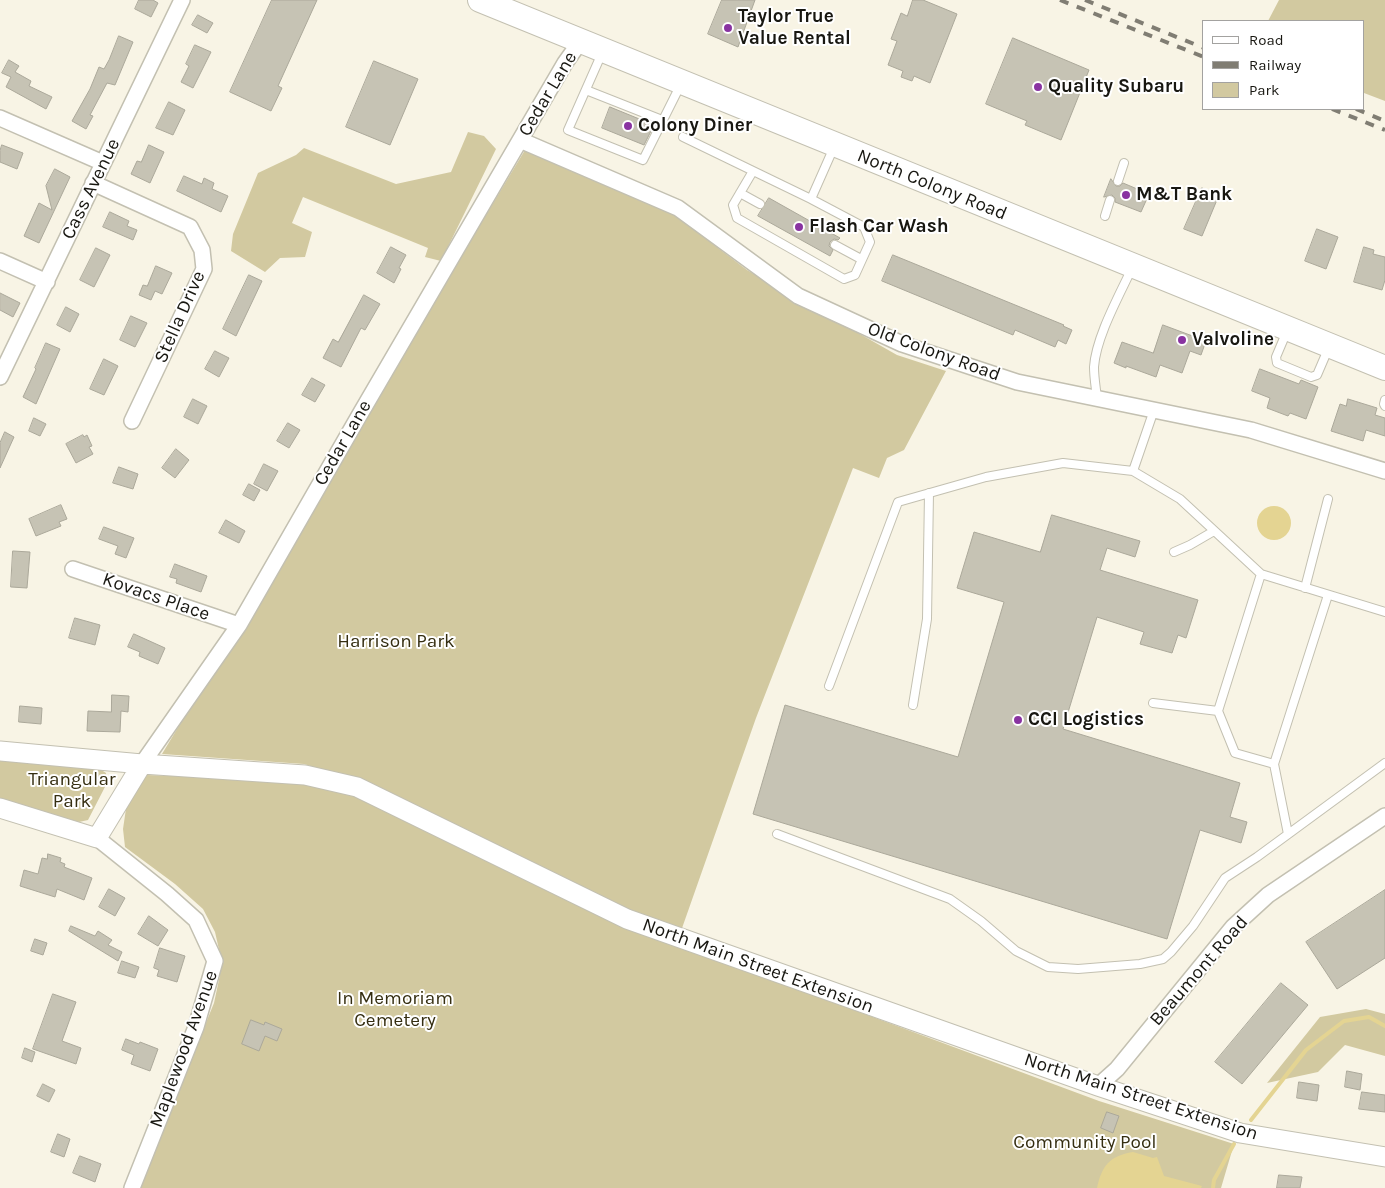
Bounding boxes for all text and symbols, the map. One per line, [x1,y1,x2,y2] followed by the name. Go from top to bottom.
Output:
[738,6,851,50] place label: Taylor True Value Rental
[1202,20,1365,110] legend
[722,22,734,34] marker: Taylor True Value Rental
[1249,31,1284,49] text: Road
[514,47,582,141] street label: Cedar Lane
[1249,56,1301,74] text: Railway
[1048,76,1184,98] place label: Quality Subaru
[1032,81,1044,93] marker: Quality Subaru
[1249,81,1279,99] text: Park
[638,115,752,137] place label: Colony Diner
[622,120,634,132] marker: Colony Diner
[57,135,125,243] street label: Cass Avenue
[854,145,1010,225] street label: North Colony Road
[1136,184,1232,206] place label: M&T Bank
[1120,189,1132,201] marker: M&T Bank
[809,216,949,238] place label: Flash Car Wash
[793,221,805,233] marker: Flash Car Wash
[150,267,210,367] street label: Stella Drive
[864,317,1004,387] street label: Old Colony Road
[1192,329,1274,351] place label: Valvoline
[1176,334,1188,346] marker: Valvoline
[309,396,377,490] street label: Cedar Lane
[99,568,213,626] street label: Kovacs Place
[337,631,455,653] park label: Harrison Park
[1028,709,1144,731] place label: CCI Logistics
[1012,714,1024,726] marker: CCI Logistics
[28,769,116,813] park label: Triangular Park
[1145,911,1253,1031] street label: Beaumont Road
[639,913,877,1019] street label: North Main Street Extension
[145,967,223,1131] street label: Maplewood Avenue
[337,988,453,1032] park label: In Memoriam Cemetery
[1021,1048,1261,1146] street label: North Main Street Extension
[1013,1132,1157,1154] park label: Community Pool

